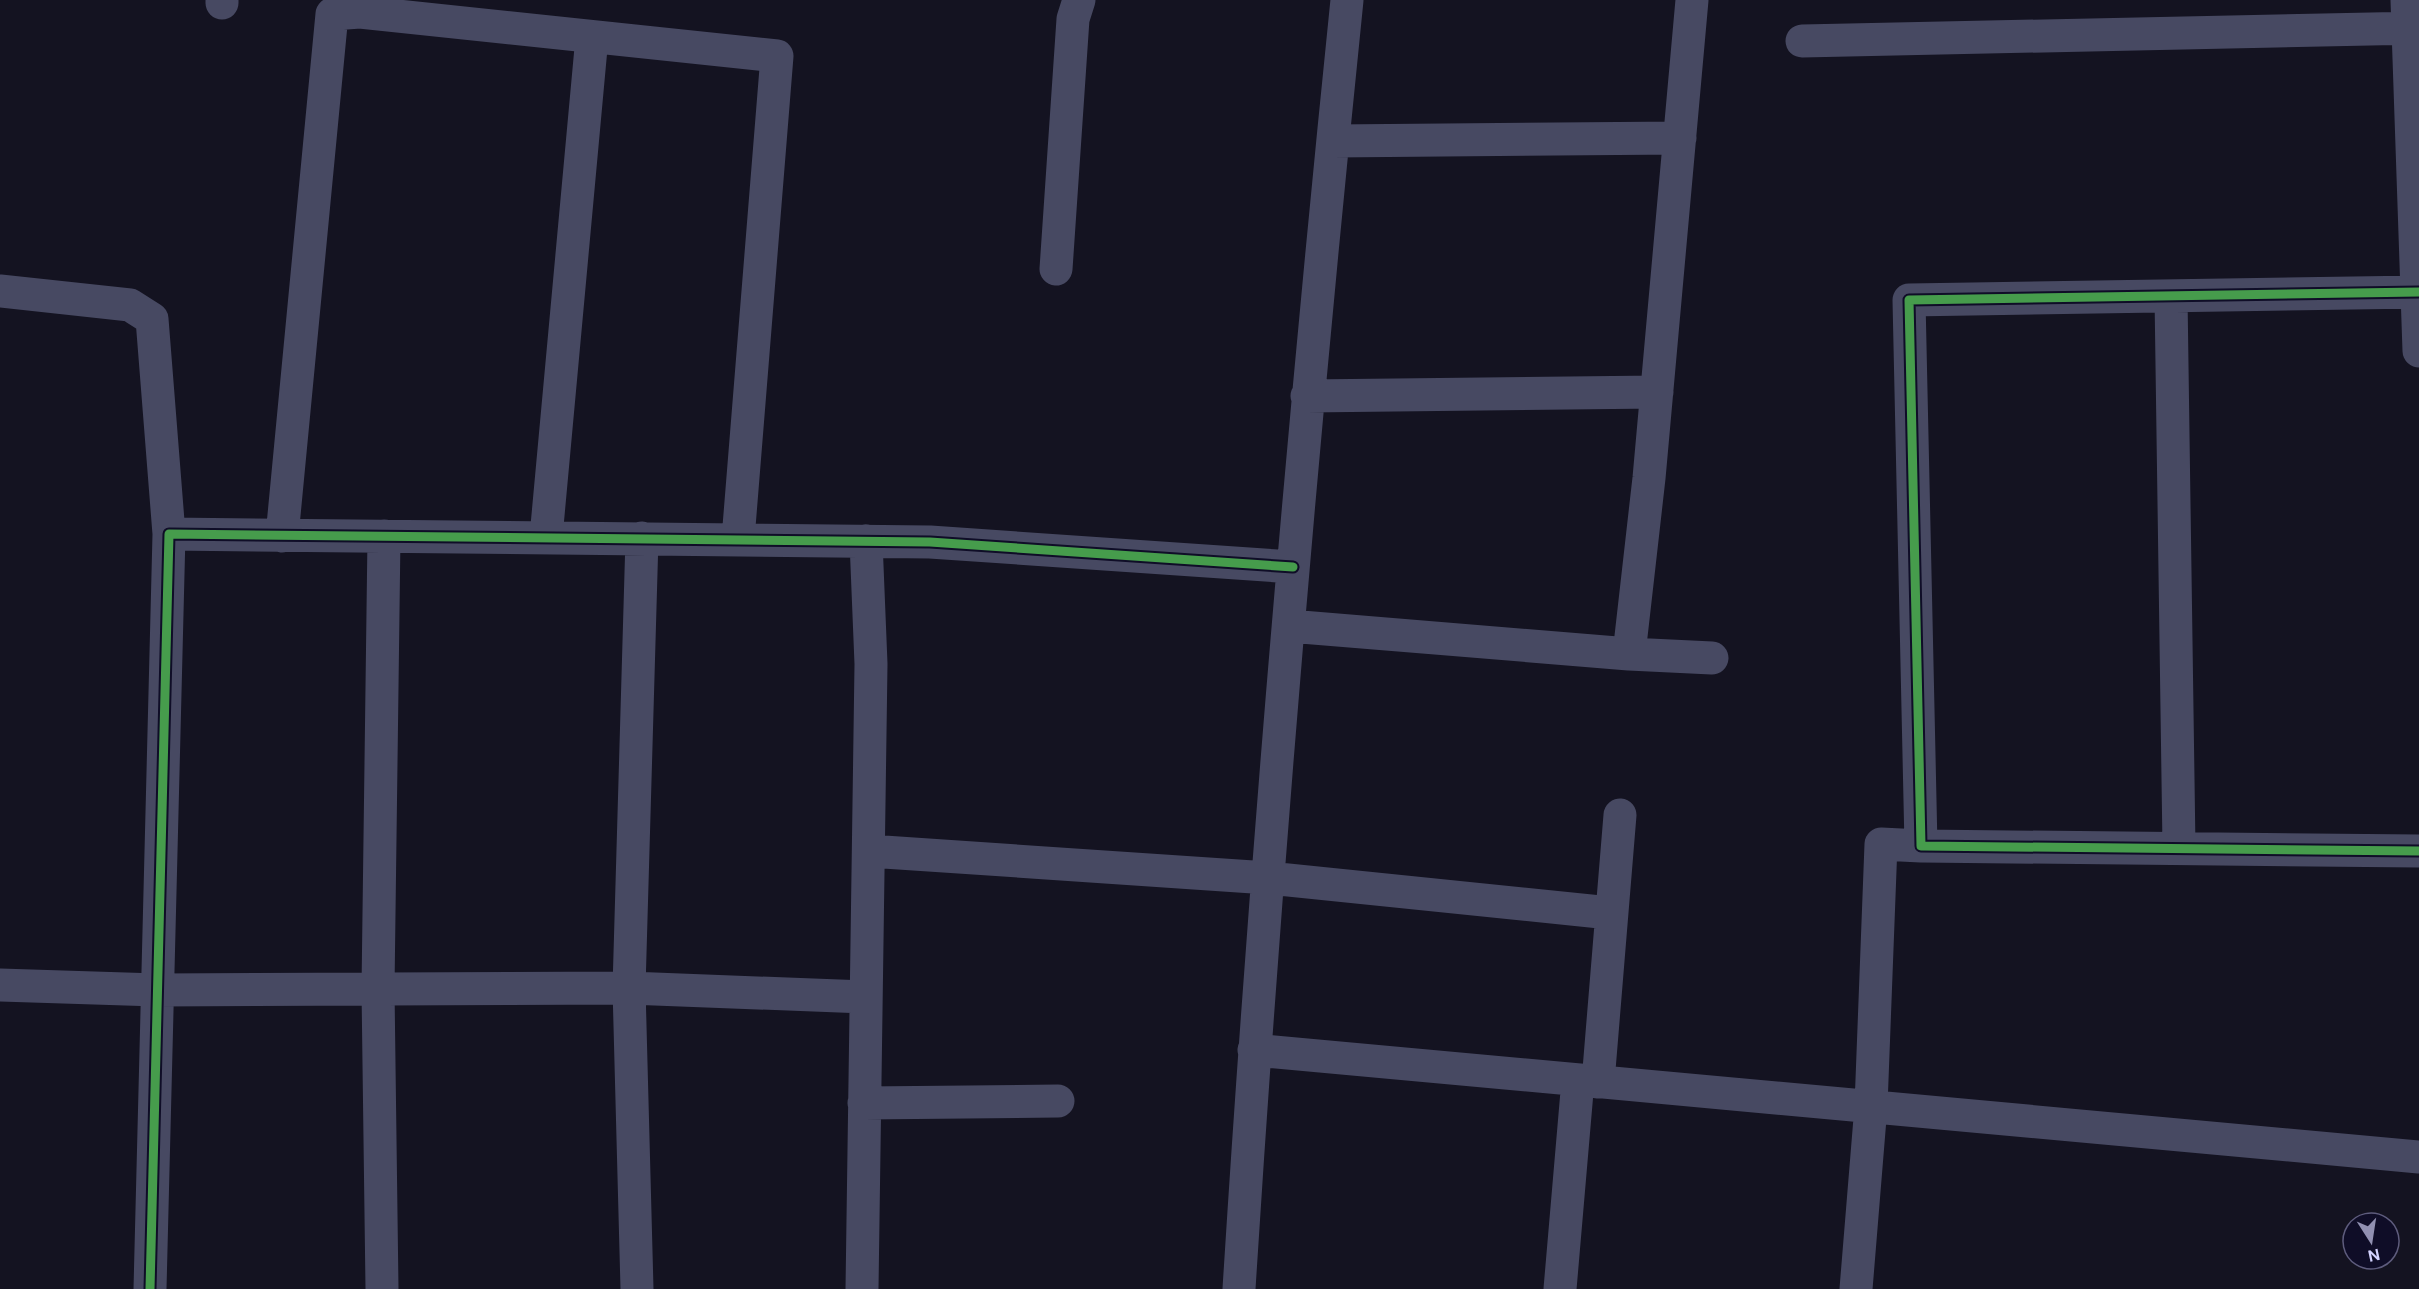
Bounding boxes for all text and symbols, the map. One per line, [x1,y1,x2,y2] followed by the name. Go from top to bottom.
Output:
[2341,1211,2401,1271] north arrow
[2366,1244,2382,1267] text: N

